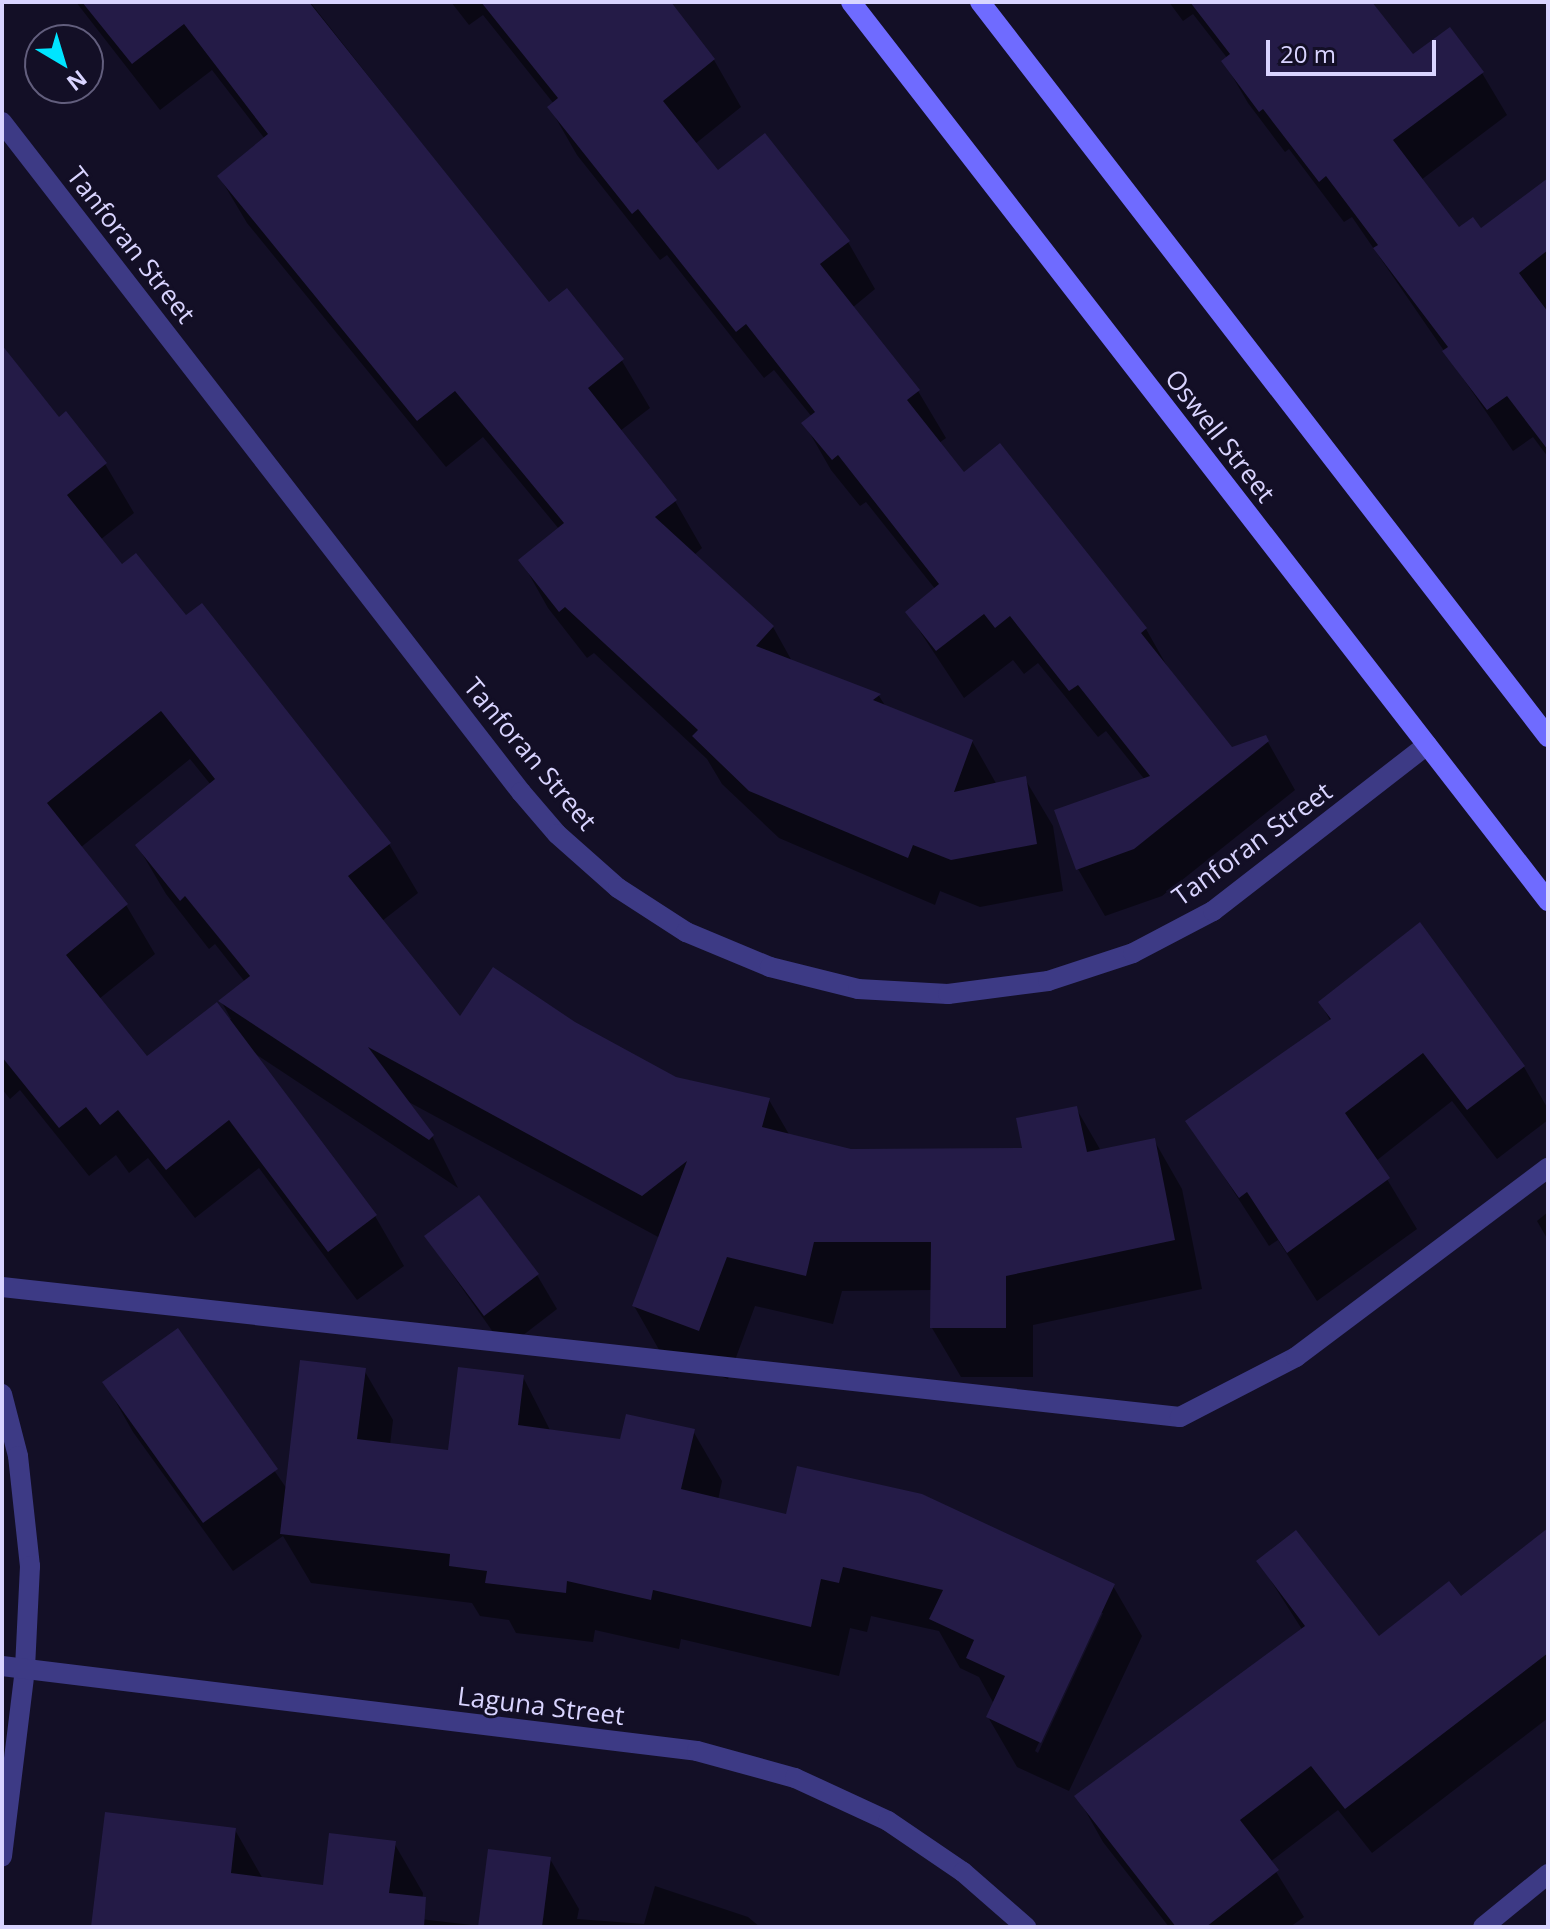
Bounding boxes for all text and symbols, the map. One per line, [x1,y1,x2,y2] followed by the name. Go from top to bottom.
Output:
[24,24,104,104] north arrow
[1270,24,1440,74] scale bar
[1280,37,1336,70] text: 20 m
[61,64,94,99] text: N
[60,161,202,329] street label: Tanforan Street
[1158,363,1282,509] street label: Oswell Street
[457,671,603,837] street label: Tanforan Street
[1166,776,1338,912] street label: Tanforan Street
[456,1680,626,1732] street label: Laguna Street

